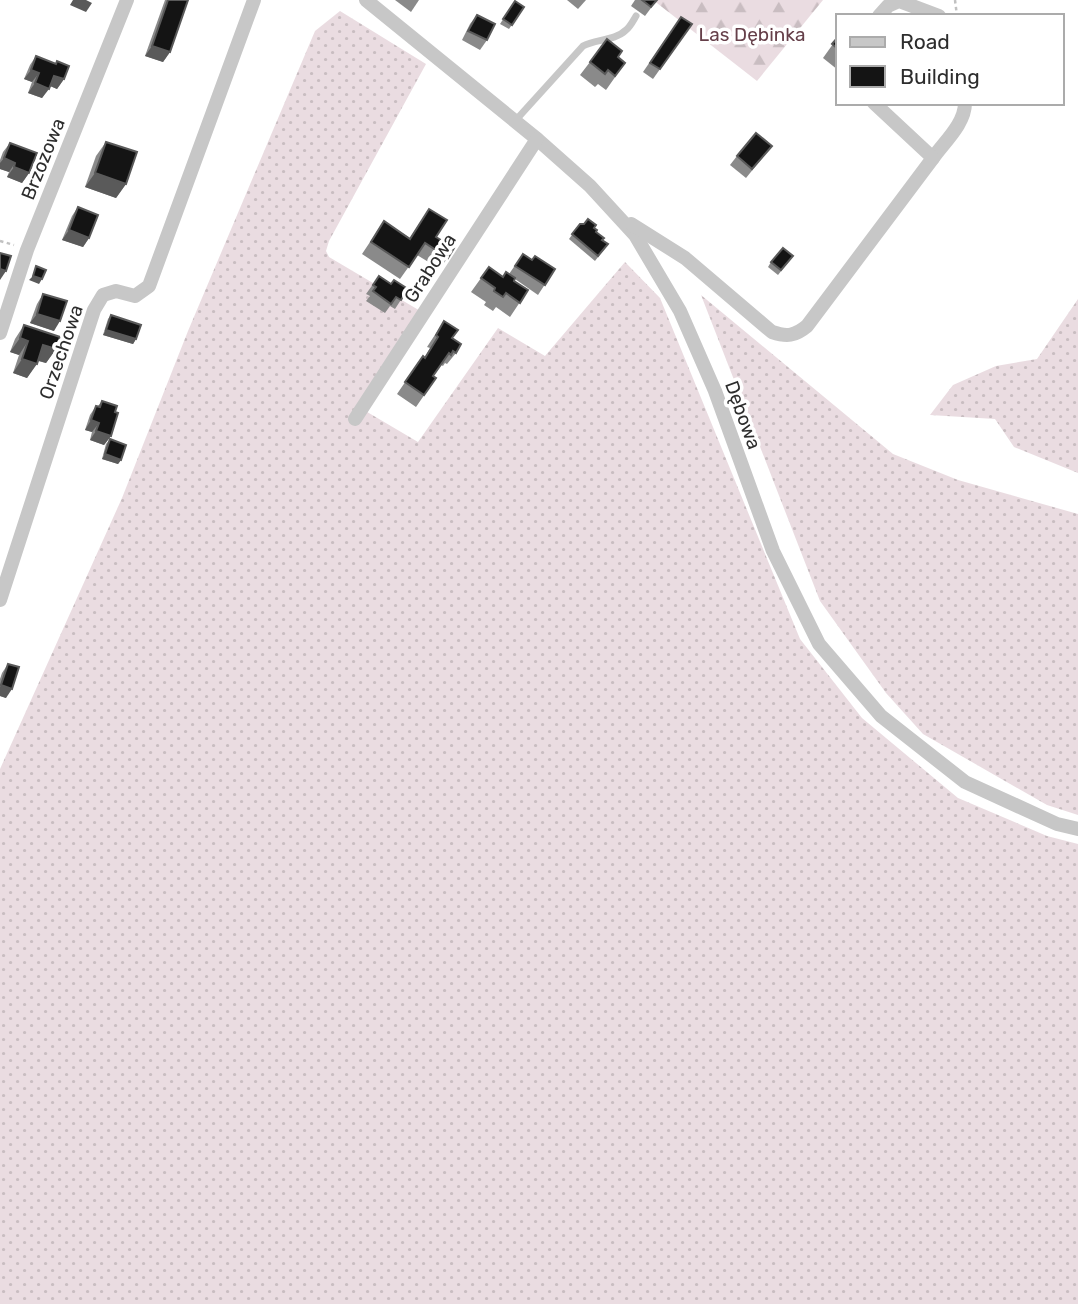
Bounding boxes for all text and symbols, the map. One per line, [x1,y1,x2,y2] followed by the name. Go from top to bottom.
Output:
[836,14,1064,105] legend
[699,23,805,46] park label: Las Dębinka
[900,29,950,54] text: Road
[900,64,980,89] text: Building
[16,115,70,203] street label: Brzozowa
[399,229,461,307] street label: Grabowa
[34,302,88,402] street label: Orzechowa
[720,378,766,452] street label: Dębowa

